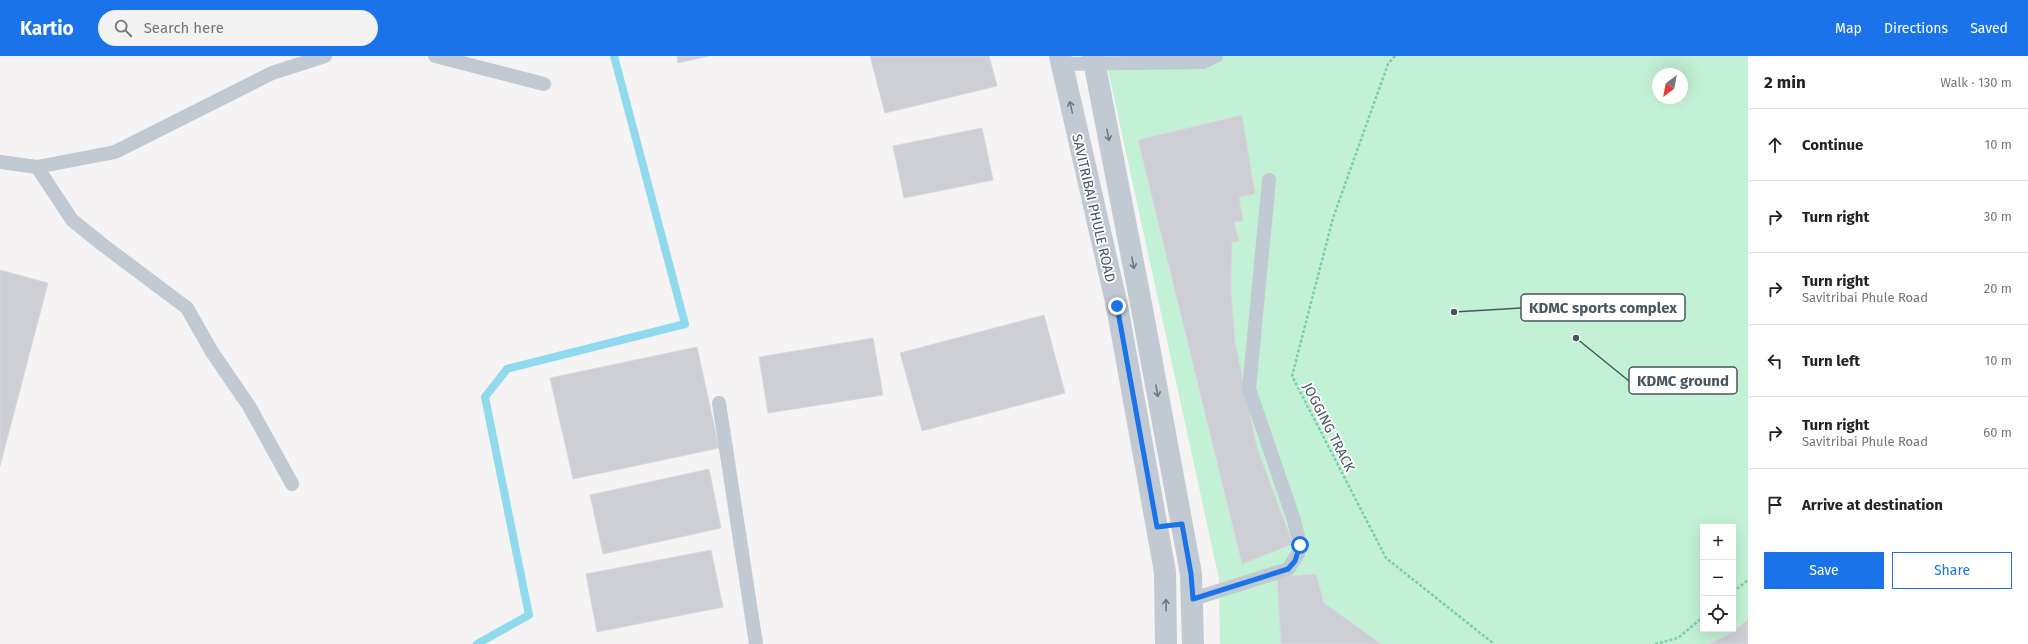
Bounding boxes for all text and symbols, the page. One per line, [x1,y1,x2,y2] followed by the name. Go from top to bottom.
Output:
[98,10,378,46] search box
[20,17,74,40] text: Kartio
[112,17,134,39] icon: search
[144,19,224,37] text: Search here
[1835,20,1862,37] text: Map
[1884,20,1948,37] text: Directions
[1970,20,2008,37] text: Saved
[1652,68,1688,104] north arrow
[1764,72,1806,93] text: 2 min
[1940,75,2012,90] text: Walk · 130 m
[1067,100,1075,113] one-way arrow
[1105,129,1113,142] one-way arrow
[1068,132,1119,284] street label: SAVITRIBAI PHULE ROAD
[1764,134,1786,156] icon: ahead
[1802,136,1863,154] text: Continue
[1985,137,2012,152] text: 10 m
[1764,206,1786,228] icon: right
[1802,208,1869,226] text: Turn right
[1984,209,2012,224] text: 30 m
[1130,256,1138,269] one-way arrow
[1802,272,1869,290] text: Turn right
[1764,278,1786,300] icon: right
[1984,281,2012,296] text: 20 m
[1802,290,1928,305] text: Savitribai Phule Road
[1521,294,1685,321] callout: KDMC sports complex
[1108,297,1126,315] route end
[1529,299,1677,317] text: KDMC sports complex
[1764,350,1786,372] icon: left
[1802,352,1860,370] text: Turn left
[1985,353,2012,368] text: 10 m
[1629,367,1737,394] callout: KDMC ground
[1637,372,1729,390] text: KDMC ground
[1299,380,1359,475] street label: JOGGING TRACK
[1154,384,1162,397] one-way arrow
[1802,416,1869,434] text: Turn right
[1764,422,1786,444] icon: right
[1983,425,2012,440] text: 60 m
[1802,434,1928,449] text: Savitribai Phule Road
[1764,494,1786,516] icon: arrive
[1802,496,1943,514] text: Arrive at destination
[1700,524,1736,632] map controls
[1700,524,1736,560] button: +
[1291,536,1309,554] route start
[1764,552,1884,589] button: Save
[1892,552,2012,589] button: Share
[1700,560,1736,596] button: −
[1700,596,1736,632] button: locate
[1162,599,1170,612] one-way arrow

